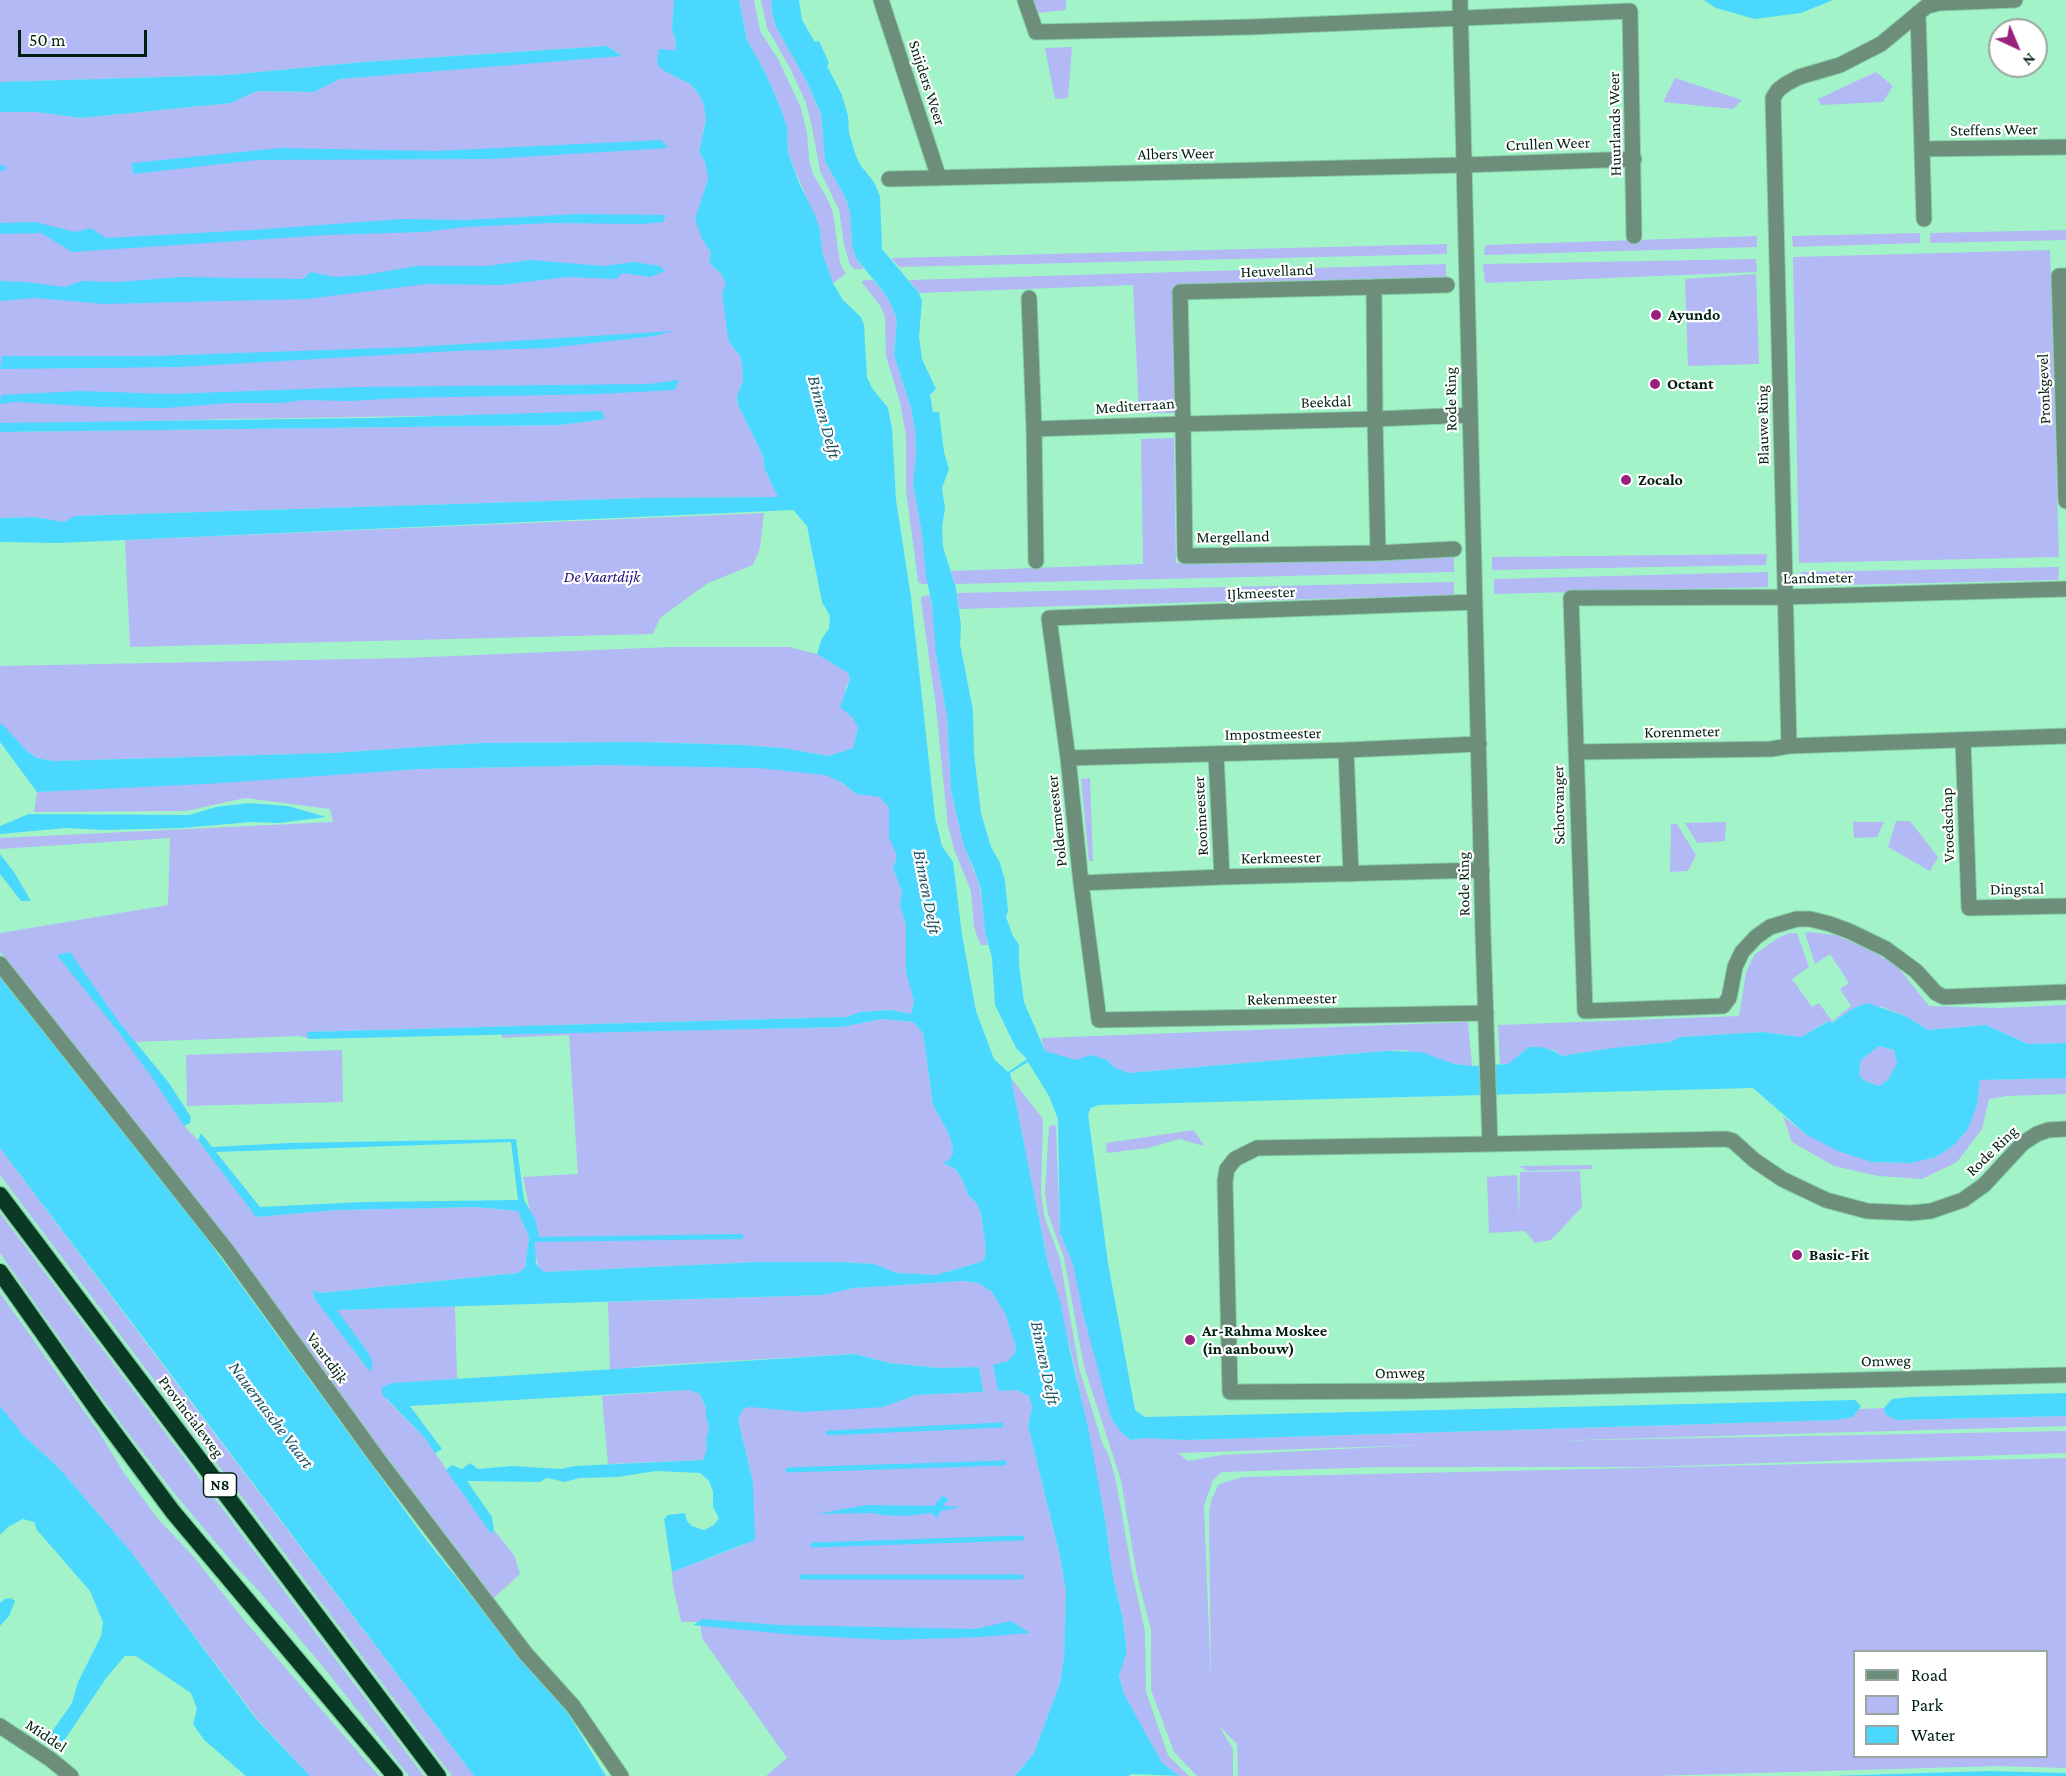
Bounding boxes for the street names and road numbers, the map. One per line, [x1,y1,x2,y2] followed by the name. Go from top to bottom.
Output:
[904,38,950,128] street label: Snijders Weer
[1604,71,1626,177] street label: Huurlands Weer
[1950,120,2038,140] street label: Steffens Weer
[1505,133,1591,155] street label: Crullen Weer
[1137,144,1215,164] street label: Albers Weer
[1240,260,1314,282] street label: Heuvelland
[2033,353,2055,425] street label: Pronkgevel
[1441,367,1461,431] street label: Rode Ring
[1753,385,1773,465] street label: Blauwe Ring
[1300,392,1352,412] street label: Beekdal
[1095,394,1175,418] street label: Mediterraan
[1196,527,1270,547] street label: Mergelland
[1783,568,1853,588] street label: Landmeter
[1226,582,1296,604] street label: IJkmeester
[1644,722,1720,742] street label: Korenmeter
[1224,724,1322,744] street label: Impostmeester
[1549,765,1569,845] street label: Schotvanger
[1043,774,1071,868] street label: Poldermeester
[1189,776,1213,856] street label: Rooimeester
[1937,787,1959,863] street label: Vroedschap
[1241,848,1321,868] street label: Kerkmeester
[1454,852,1474,916] street label: Rode Ring
[1990,879,2044,899] street label: Dingstal
[1247,989,1337,1009] street label: Rekenmeester
[1962,1122,2022,1180] street label: Rode Ring
[302,1329,352,1387] street label: Vaartdijk
[1861,1351,1911,1371] street label: Omweg
[1375,1363,1425,1383] street label: Omweg
[154,1372,228,1462] street label: Provincialeweg
[204,1473,236,1497] road number: N8
[22,1715,70,1757] street label: Middel

